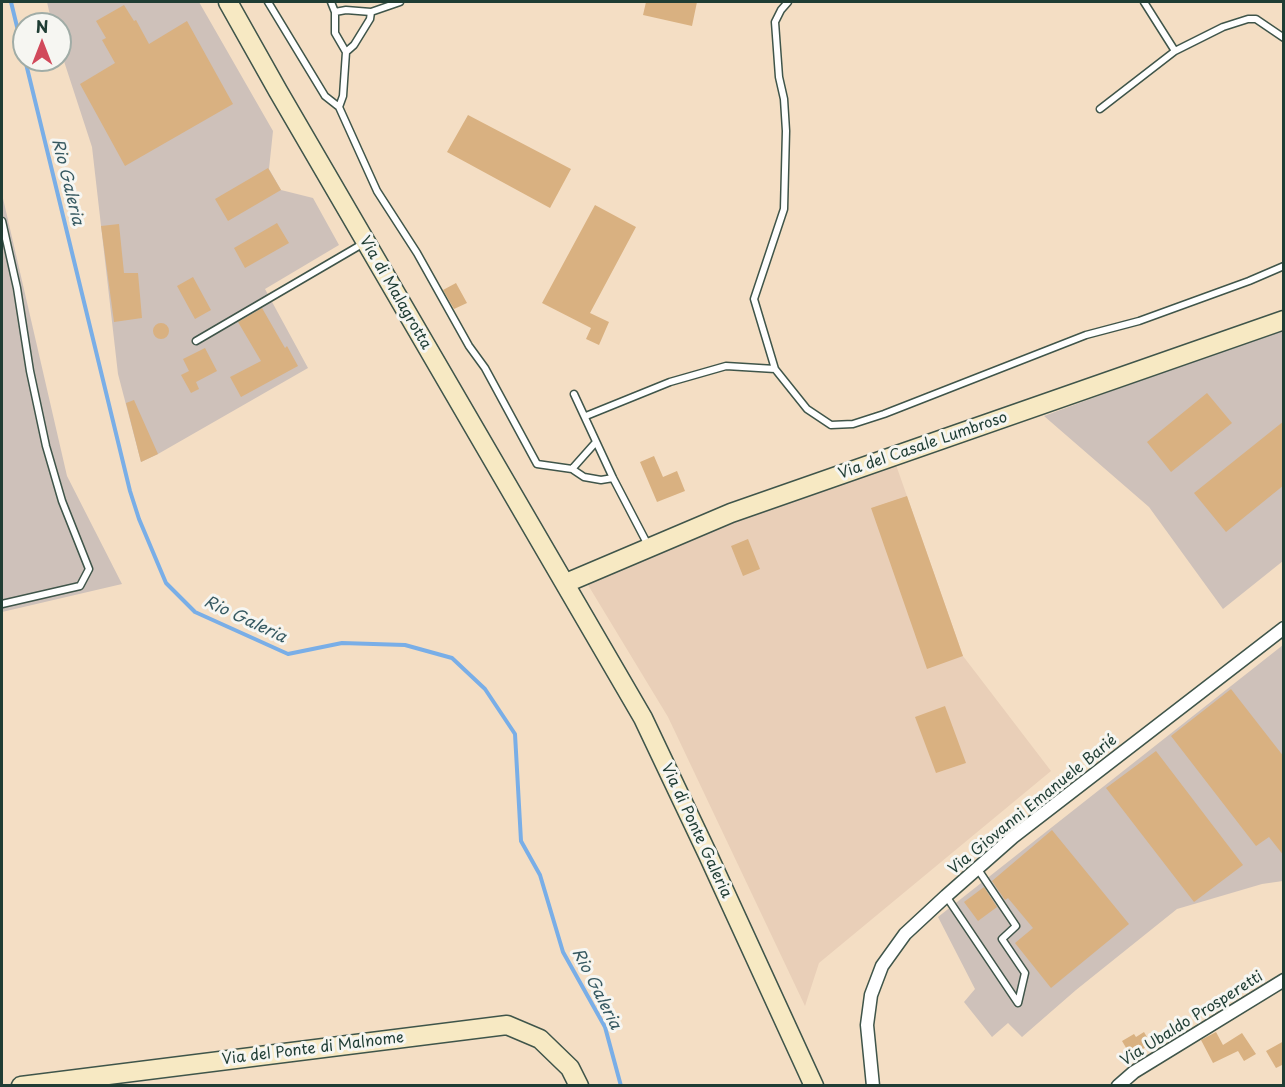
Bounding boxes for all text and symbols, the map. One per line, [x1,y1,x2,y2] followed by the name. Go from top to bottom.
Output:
[12,12,72,72] north arrow
[36,14,48,38] text: N
[47,137,87,227] water label: Rio Galeria
[355,233,435,353] street label: Via di Malagrotta
[836,409,1010,483] street label: Via del Casale Lumbroso
[201,593,289,647] water label: Rio Galeria
[945,731,1121,879] street label: Via Giovanni Emanuele Barié
[657,761,735,901] street label: Via di Ponte Galeria
[567,945,625,1033] water label: Rio Galeria
[1118,968,1266,1070] street label: Via Ubaldo Prosperetti
[221,1029,405,1069] street label: Via del Ponte di Malnome

